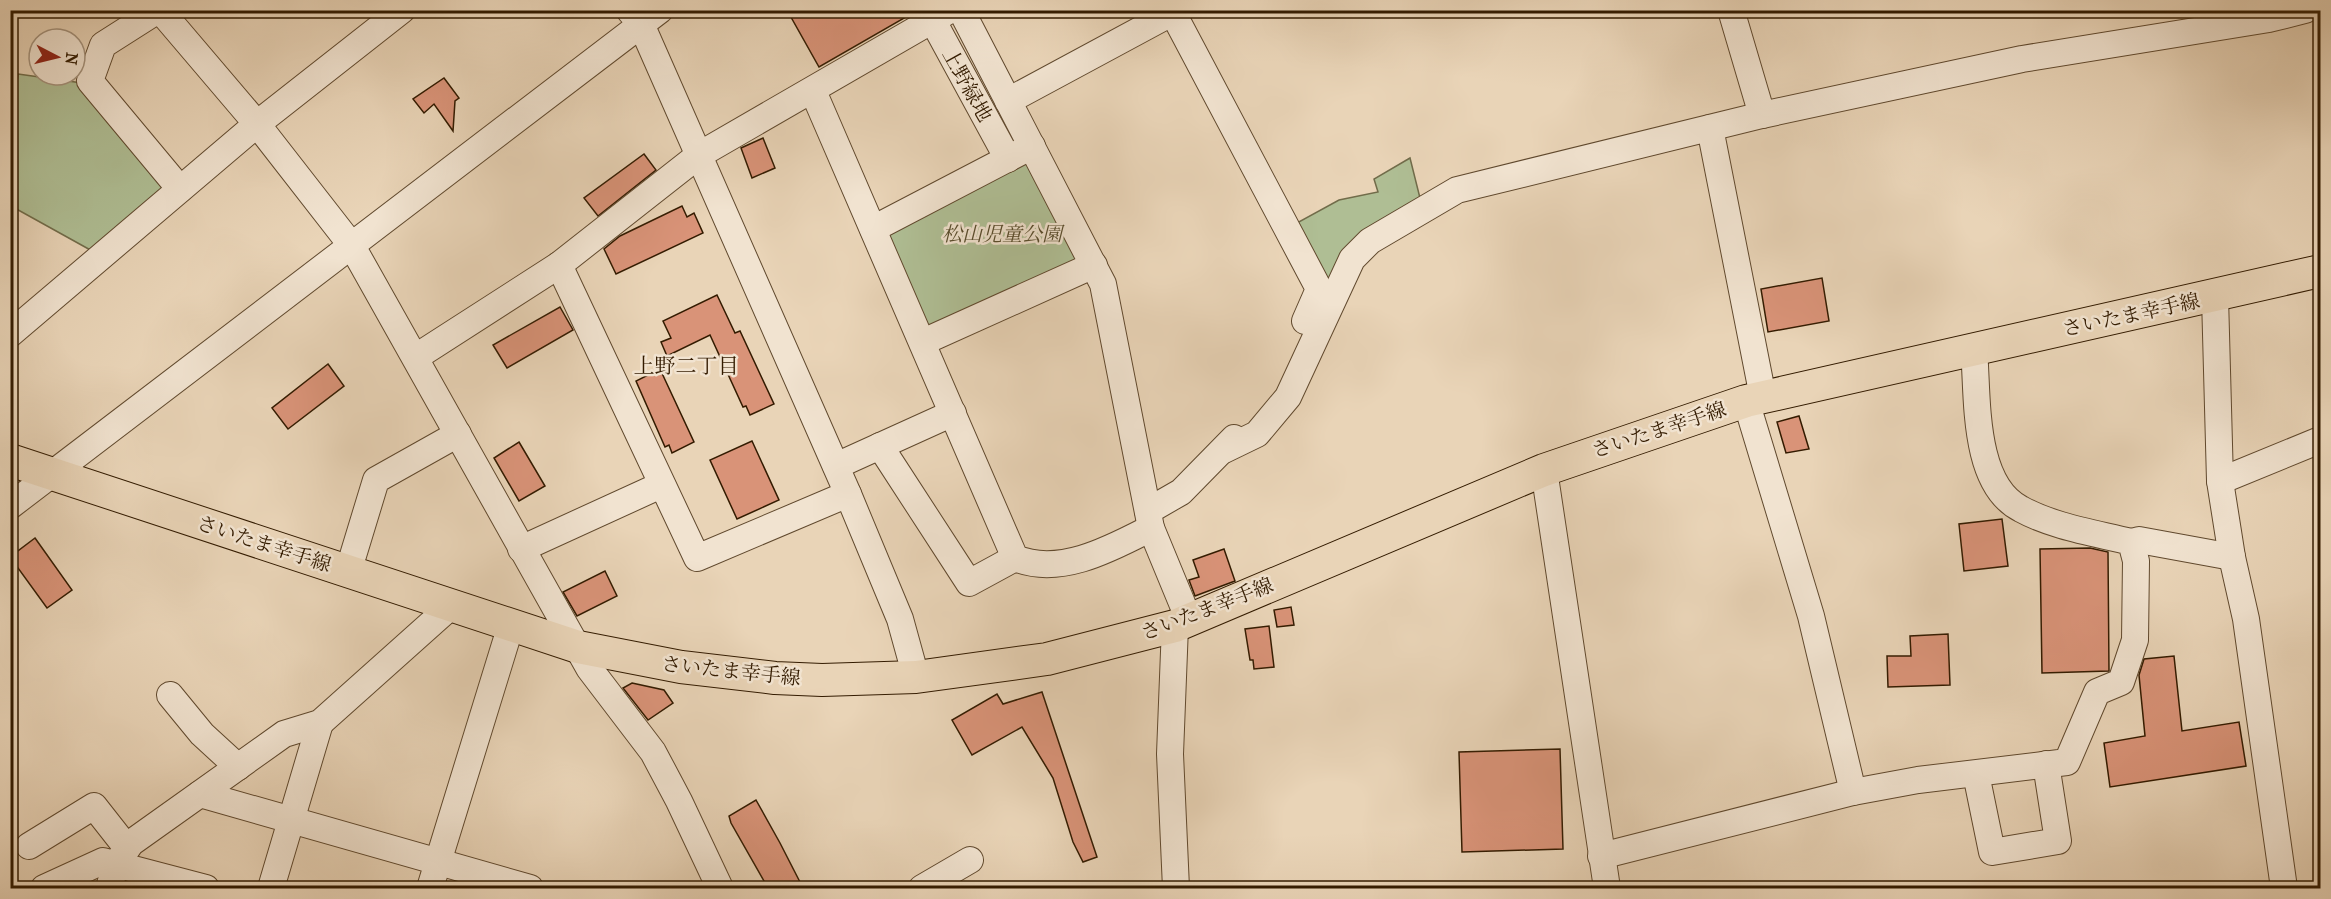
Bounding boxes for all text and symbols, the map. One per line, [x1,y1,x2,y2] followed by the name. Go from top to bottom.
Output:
[27,27,87,87] north arrow
[938,44,996,126] street label: 上野緑地
[61,52,82,67] text: N
[942,223,1065,246] park label: 松山児童公園
[2060,289,2202,341] street label: さいたま幸手線
[634,354,739,378] district label: 上野二丁目
[1589,397,1729,463] street label: さいたま幸手線
[194,511,334,577] street label: さいたま幸手線
[1138,573,1276,645] street label: さいたま幸手線
[660,652,802,690] street label: さいたま幸手線

